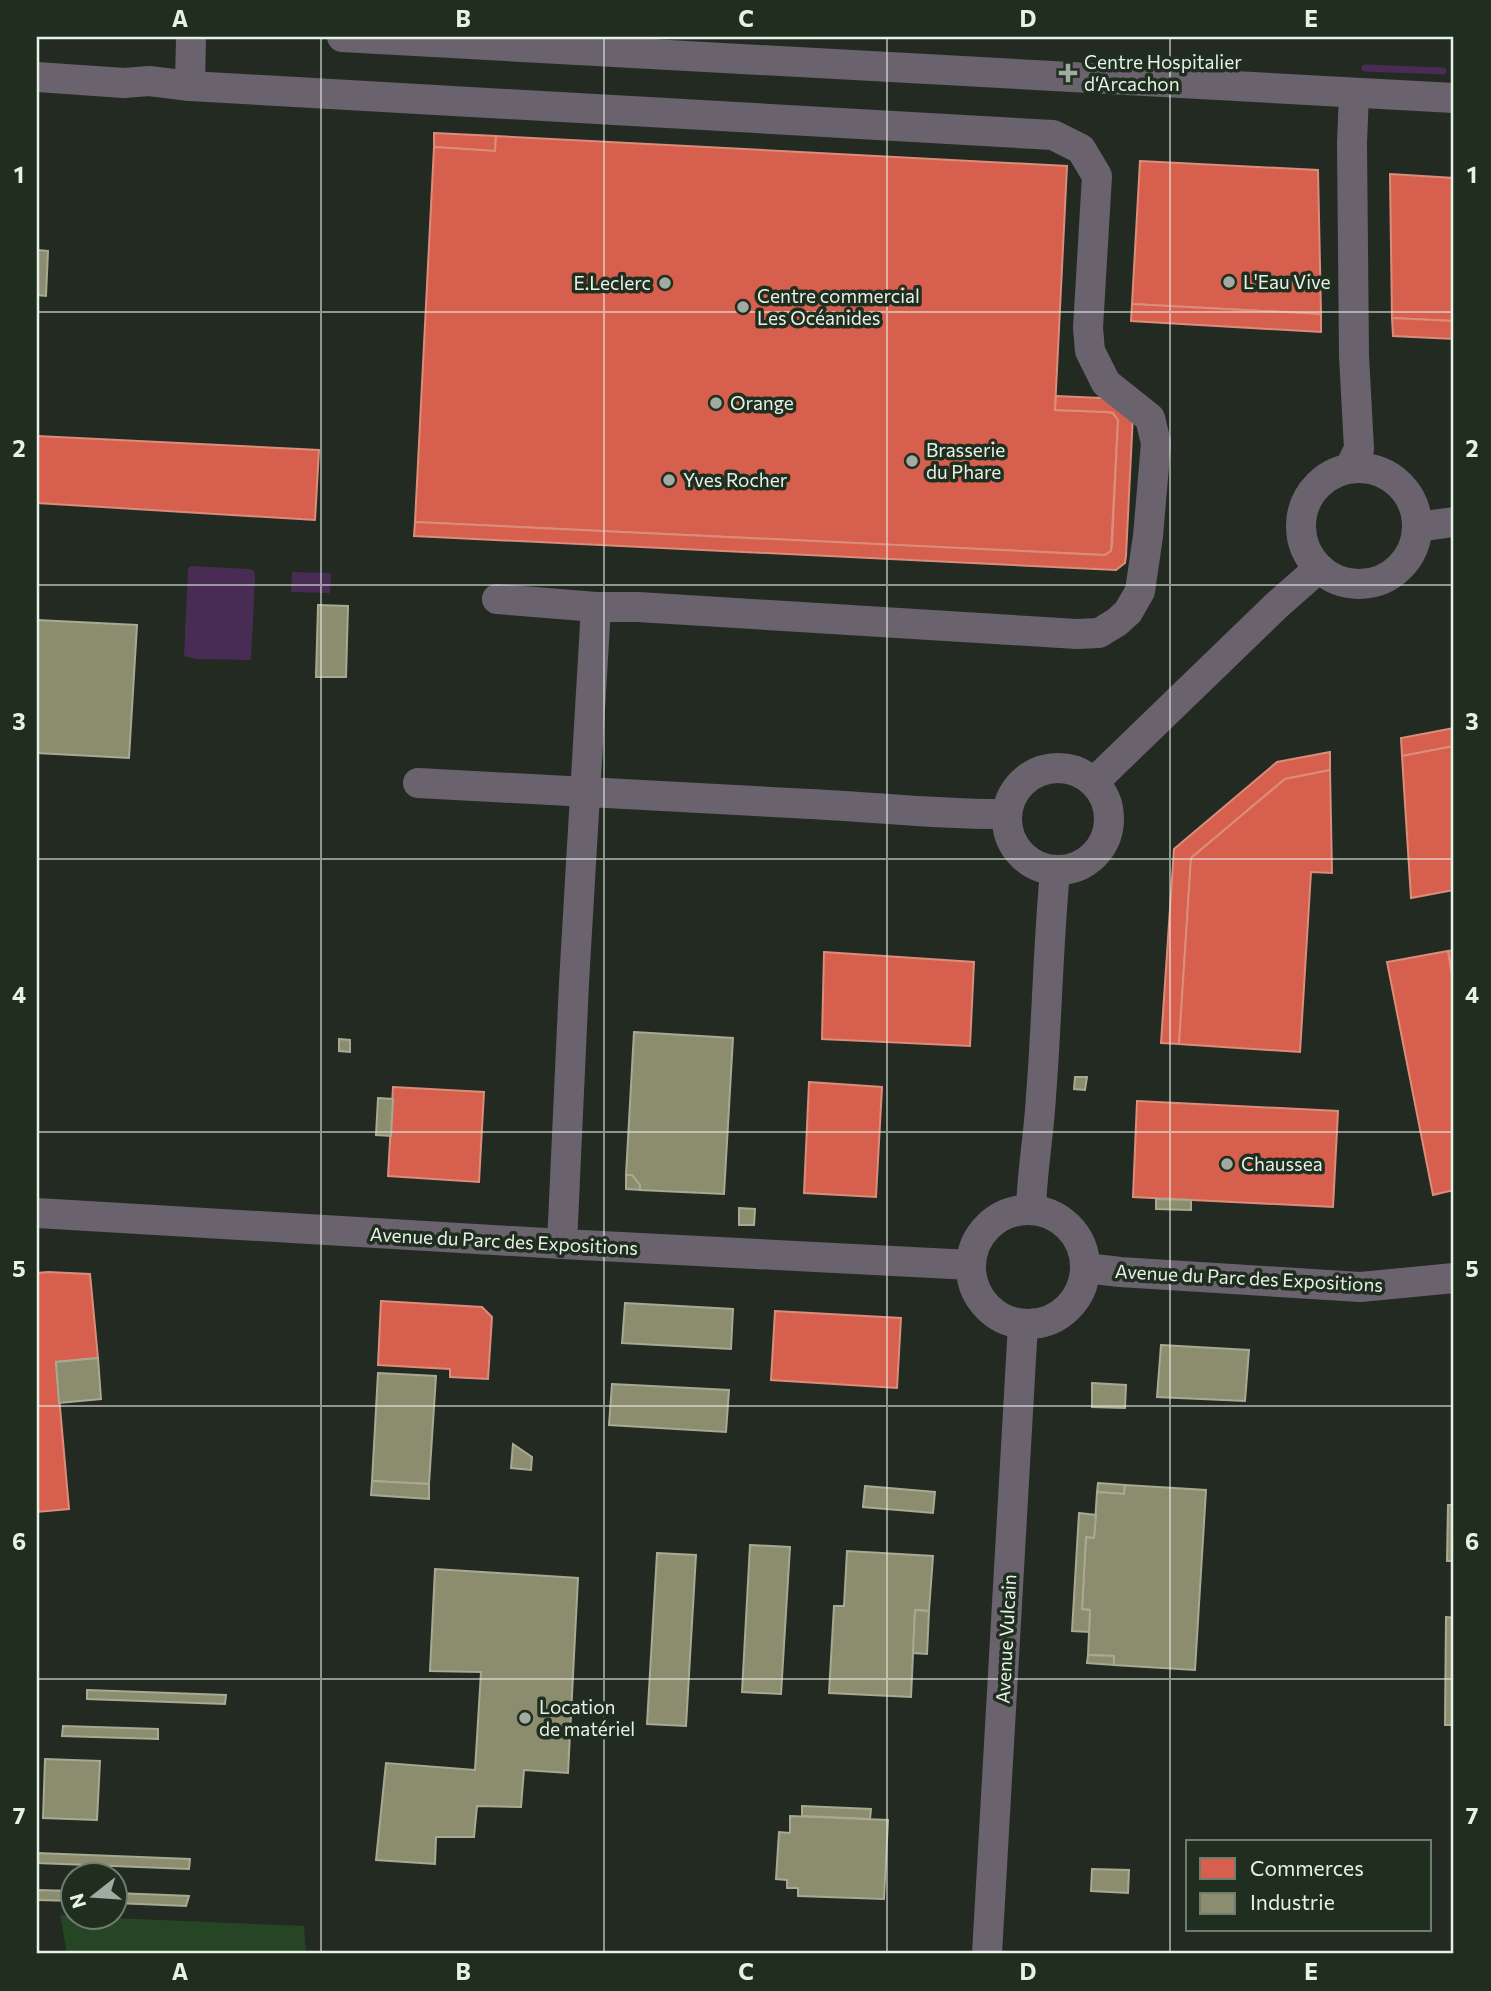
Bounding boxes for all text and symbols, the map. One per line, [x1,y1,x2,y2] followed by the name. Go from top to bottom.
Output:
[172,4,189,32] text: A
[455,4,471,32] text: B
[738,4,754,32] text: C
[1020,4,1037,32] text: D
[1304,4,1318,32] text: E
[1084,50,1242,95] place label: Centre Hospitalier d‘Arcachon
[1058,63,1078,83] marker: Centre Hospitalier d‘Arcachon
[14,160,24,188] text: 1
[1467,160,1477,188] text: 1
[1243,270,1331,293] place label: L'Eau Vive
[573,271,651,294] place label: E.Leclerc
[1221,274,1237,290] marker: L'Eau Vive
[657,275,673,291] marker: E.Leclerc
[757,284,920,329] place label: Centre commercial Les Océanides
[735,299,751,315] marker: Centre commercial Les Océanides
[730,391,794,414] place label: Orange
[708,395,724,411] marker: Orange
[12,434,26,462] text: 2
[1465,434,1479,462] text: 2
[926,438,1005,483] place label: Brasserie du Phare
[904,453,920,469] marker: Brasserie du Phare
[683,468,788,491] place label: Yves Rocher
[661,472,677,488] marker: Yves Rocher
[12,707,26,735] text: 3
[1465,707,1479,735] text: 3
[12,980,26,1008] text: 4
[1465,980,1479,1008] text: 4
[1241,1152,1323,1175] place label: Chaussea
[1219,1156,1235,1172] marker: Chaussea
[369,1222,639,1259] street label: Avenue du Parc des Expositions
[12,1254,26,1282] text: 5
[1465,1254,1479,1282] text: 5
[1114,1259,1384,1296] street label: Avenue du Parc des Expositions
[12,1527,26,1555] text: 6
[1465,1527,1479,1555] text: 6
[991,1574,1020,1704] street label: Avenue Vulcain
[539,1695,635,1740] place label: Location de matériel
[517,1710,533,1726] marker: Location de matériel
[13,1801,25,1829] text: 7
[1466,1801,1478,1829] text: 7
[1186,1840,1432,1932] legend
[1250,1855,1364,1880] text: Commerces
[60,1862,130,1932] north arrow
[1250,1889,1335,1914] text: Industrie
[64,1891,90,1911] text: N
[172,1957,189,1985] text: A
[455,1957,471,1985] text: B
[738,1957,754,1985] text: C
[1020,1957,1037,1985] text: D
[1304,1957,1318,1985] text: E

